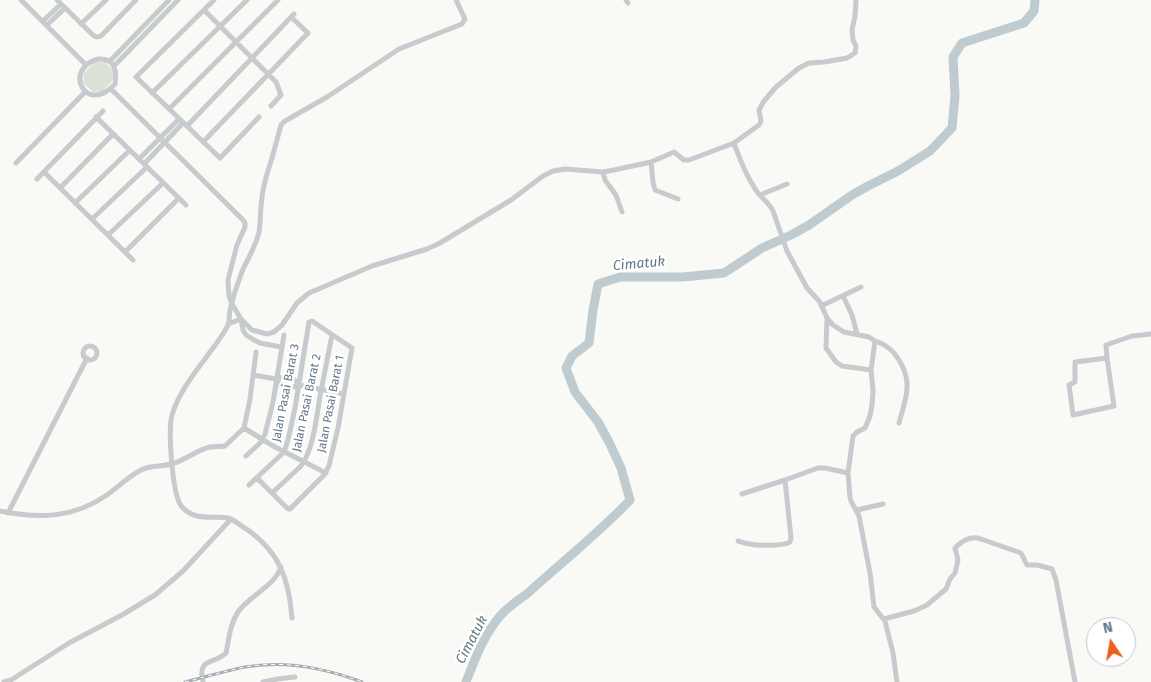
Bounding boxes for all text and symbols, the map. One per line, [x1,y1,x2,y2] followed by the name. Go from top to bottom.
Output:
[612,253,666,275] water label: Cimatuk
[269,343,303,443] street label: Jalan Pasai Barat 3
[290,353,324,453] street label: Jalan Pasai Barat 2
[315,354,347,454] street label: Jalan Pasai Barat 1
[452,613,492,667] water label: Cimatuk
[1086,617,1136,667] north arrow
[1102,619,1114,637] text: N

